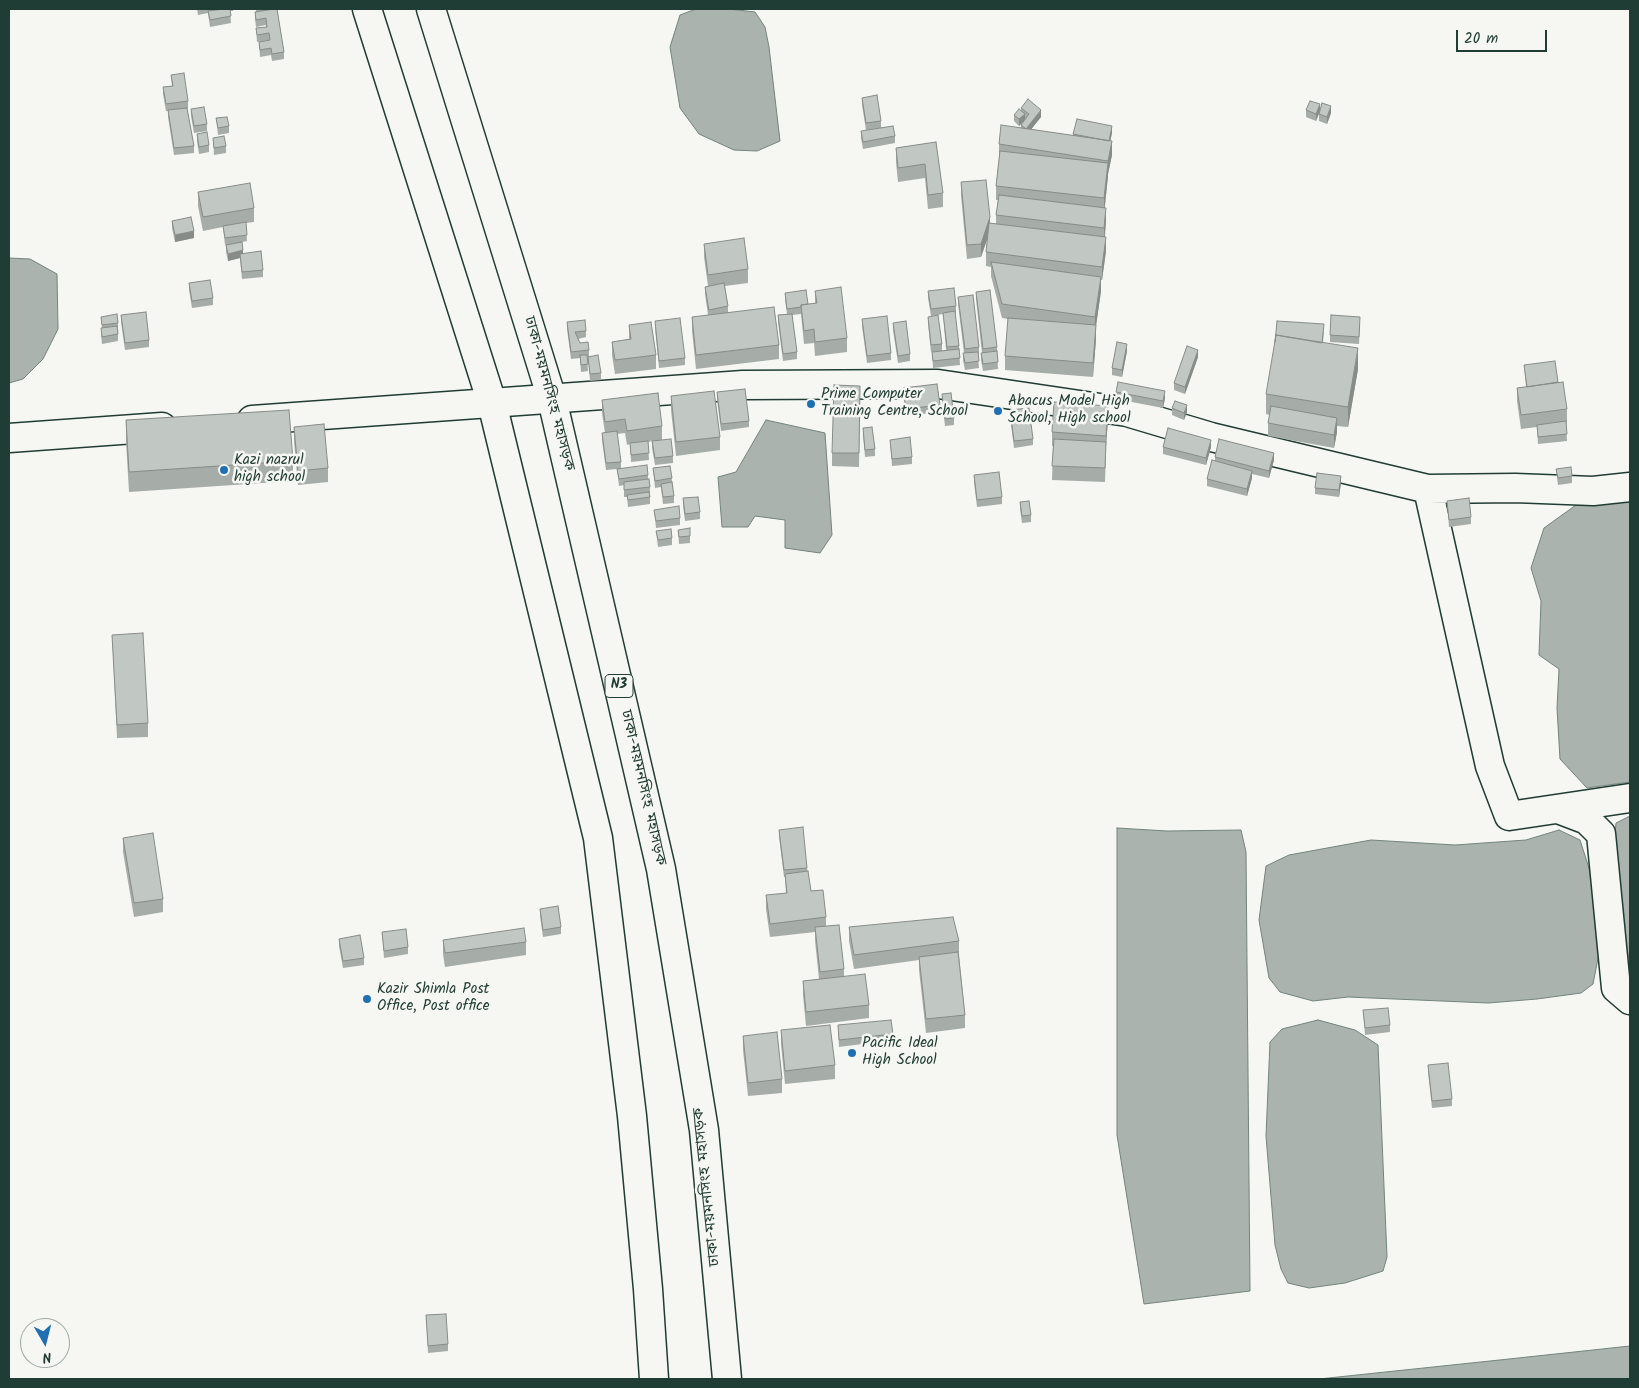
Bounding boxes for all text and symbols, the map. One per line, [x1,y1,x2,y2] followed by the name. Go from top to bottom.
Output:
[1459,20,1550,52] scale bar
[1464,27,1498,51] text: 20 m
[519,315,577,473] street label: ঢাকা-ময়মনসিংহ মহাসড়ক
[821,386,968,421] place label: Prime Computer Training Centre, School
[1008,393,1131,428] place label: Abacus Model High School, High school
[805,398,817,410] marker: Prime Computer Training Centre, School
[992,405,1004,417] marker: Abacus Model High School, High school
[234,452,305,487] place label: Kazi nazrul high school
[218,464,230,476] marker: Kazi nazrul high school
[605,674,633,698] road number: N3
[615,708,669,868] street label: ঢাকা-ময়মনসিংহ মহাসড়ক
[377,981,490,1016] place label: Kazir Shimla Post Office, Post office
[361,993,373,1005] marker: Kazir Shimla Post Office, Post office
[862,1035,938,1070] place label: Pacific Ideal High School
[846,1047,858,1059] marker: Pacific Ideal High School
[691,1107,725,1267] street label: ঢাকা-ময়মনসিংহ মহাসড়ক
[20,1318,70,1368] north arrow
[41,1345,53,1368] text: N

